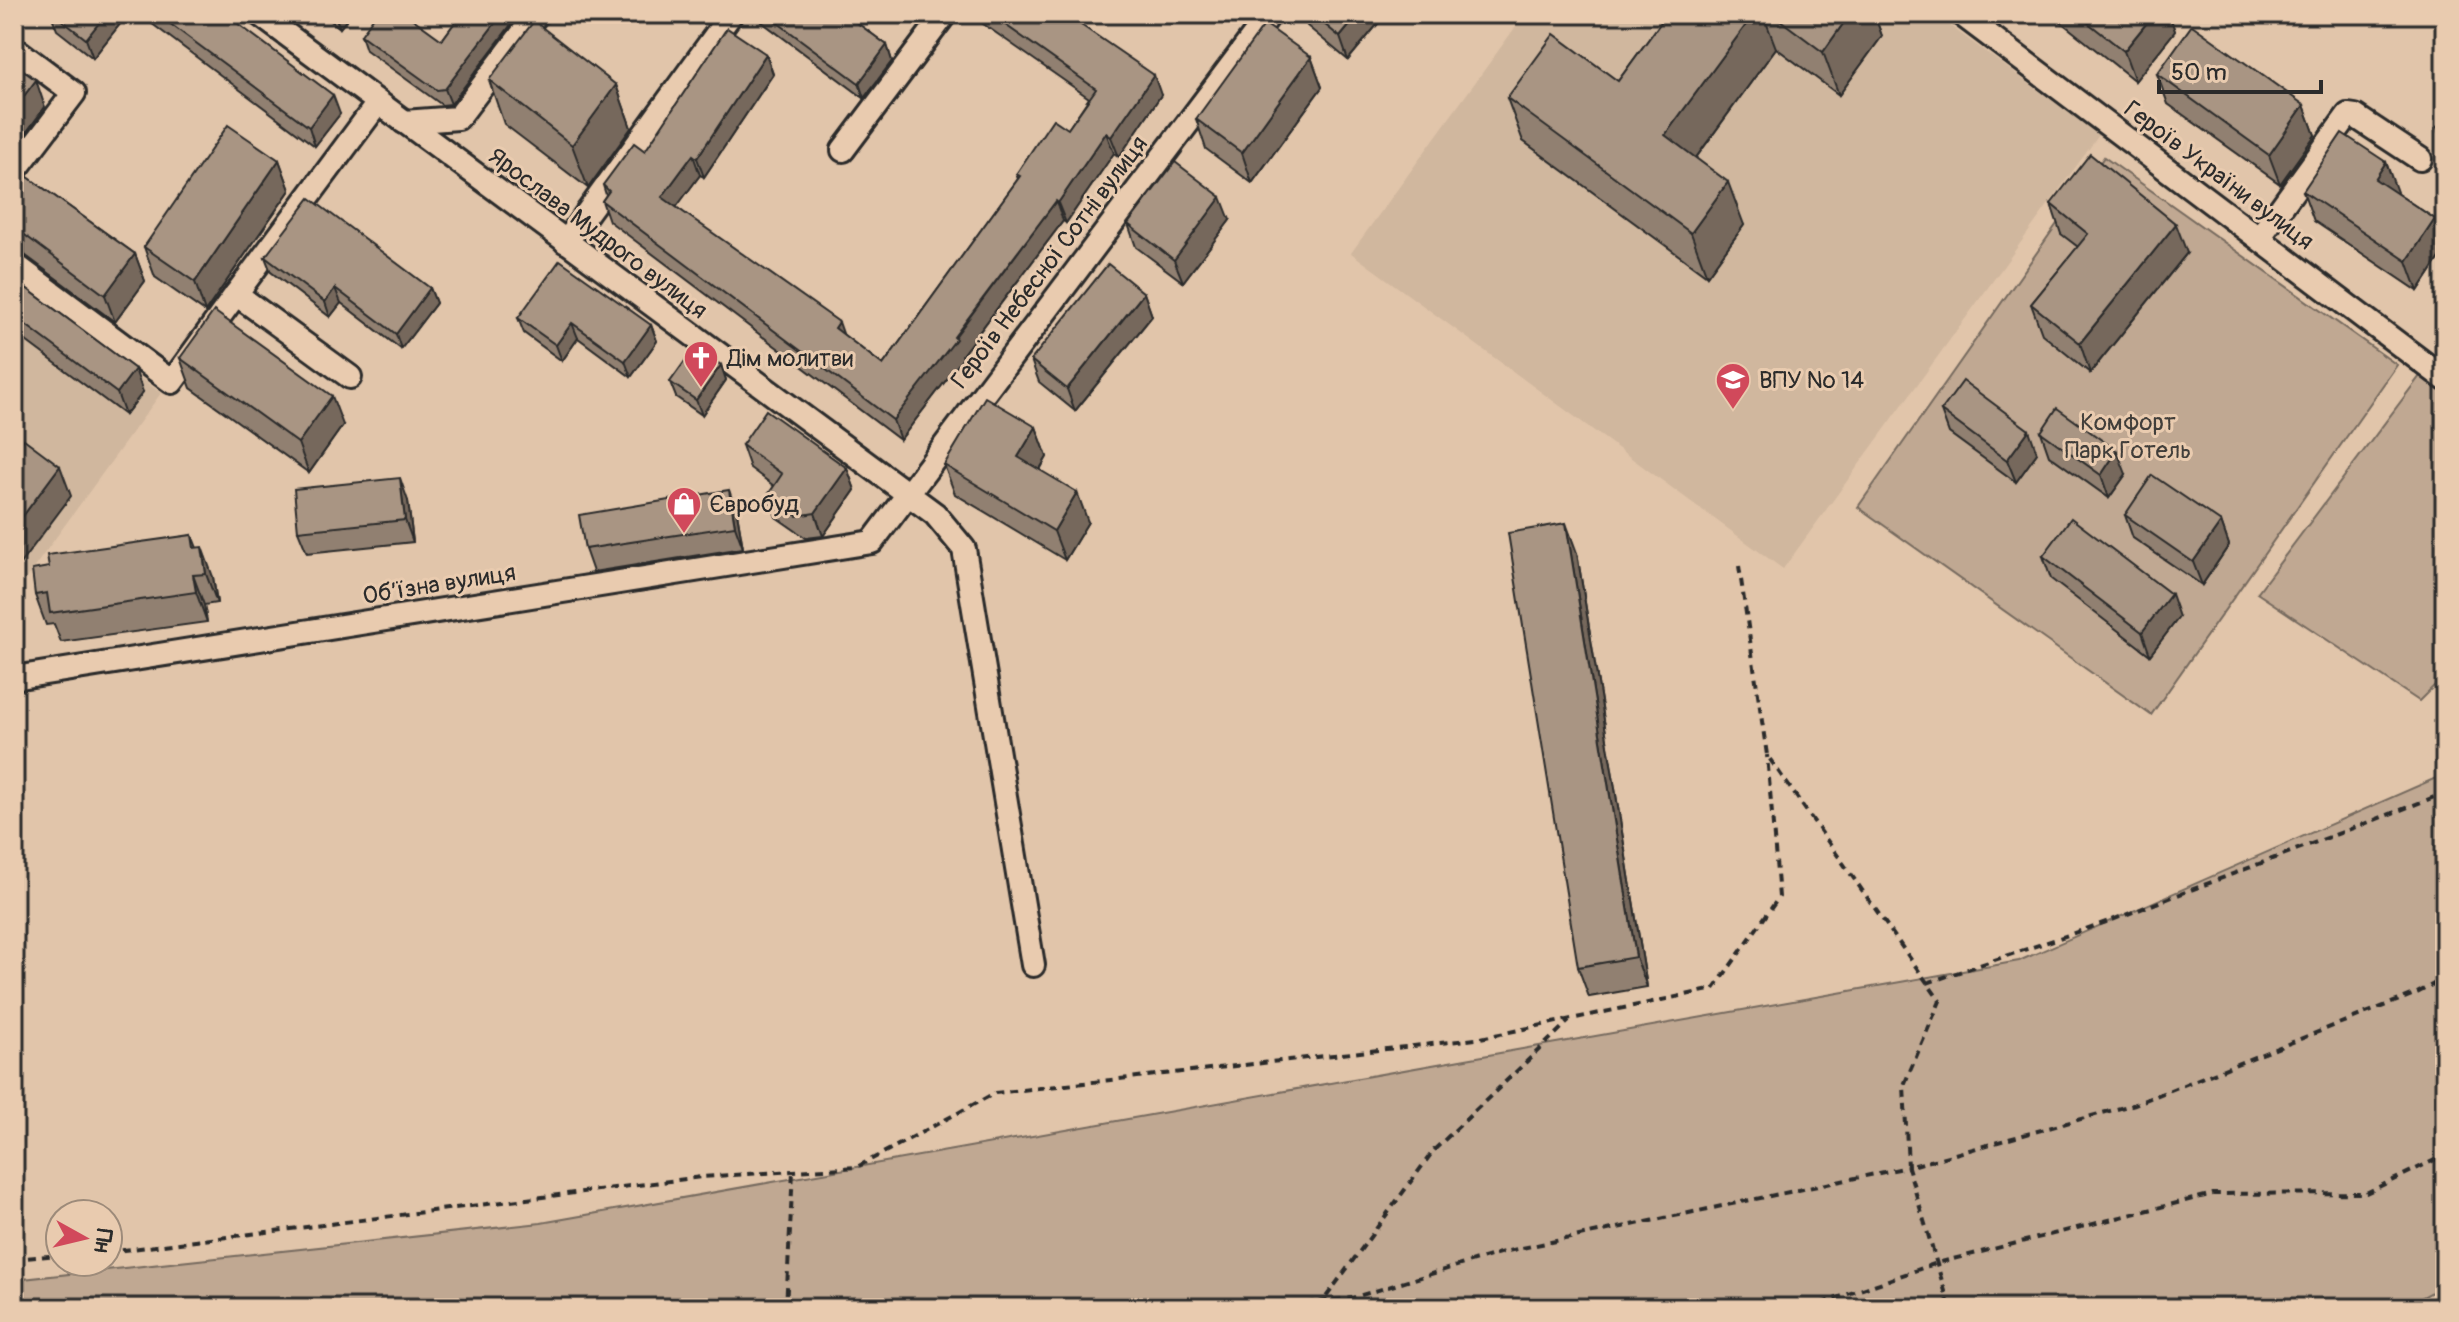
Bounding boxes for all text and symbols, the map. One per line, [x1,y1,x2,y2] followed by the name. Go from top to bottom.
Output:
[2159,44,2321,94] scale bar
[2171,58,2227,87] text: 50 m
[2118,95,2319,256] street label: Героїв України вулиця
[945,130,1154,394] street label: Героїв Небесної Сотні вулиця
[483,142,713,325] street label: Ярослава Мудрого вулиця
[682,339,720,389] church icon: Дім молитви
[726,344,854,373] place label: Дім молитви
[1714,361,1752,411] school or university icon: ВПУ № 14
[1759,366,1864,395] place label: ВПУ № 14
[2065,408,2191,465] park label: Комфорт Парк Готель
[665,485,703,535] shop icon: Євробуд
[710,490,799,519] place label: Євробуд
[361,558,518,611] street label: Об’їзна вулиця
[44,1198,124,1278] north arrow
[87,1227,118,1255] text: Пн

